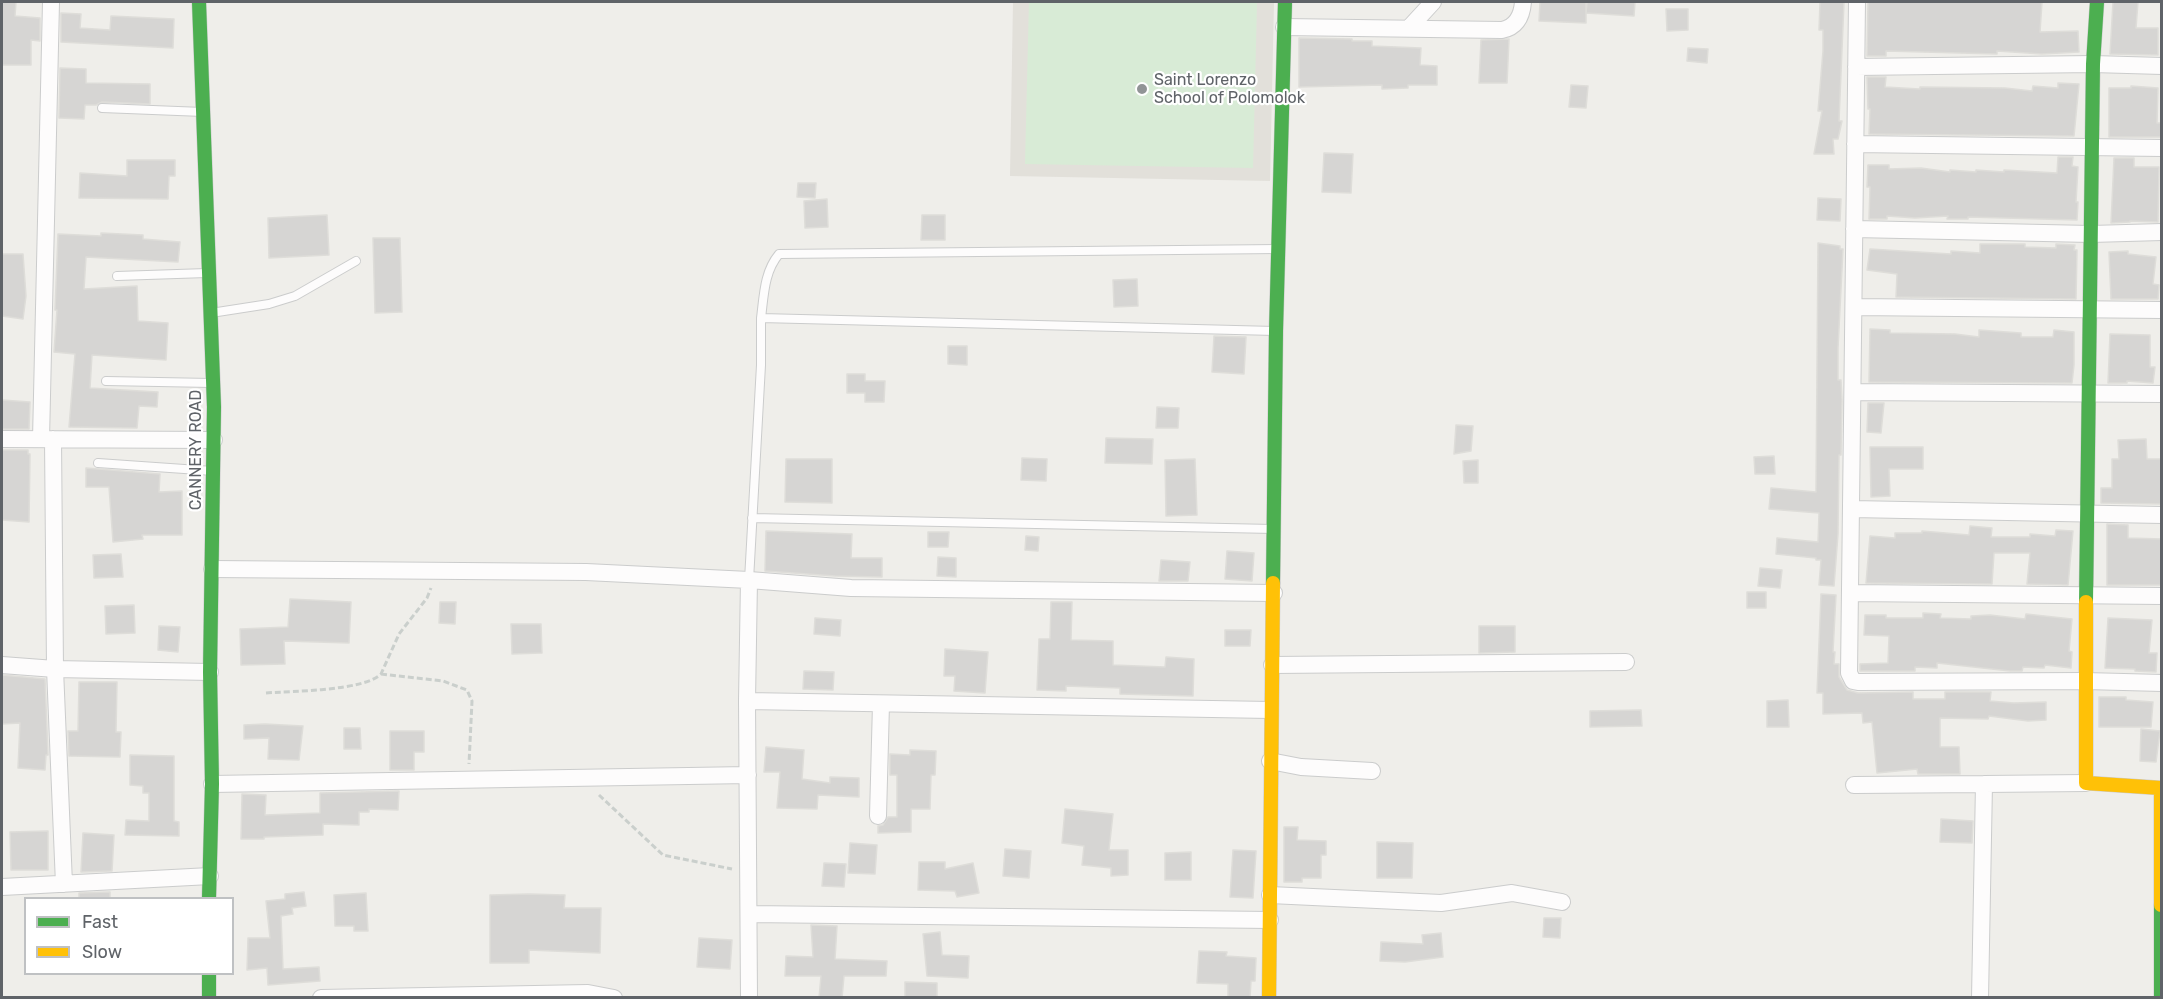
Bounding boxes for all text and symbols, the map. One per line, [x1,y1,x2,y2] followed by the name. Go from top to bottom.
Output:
[1154,70,1305,108] place label: Saint Lorenzo School of Polomolok
[1135,82,1149,96] marker: Saint Lorenzo School of Polomolok
[186,390,206,510] street label: CANNERY ROAD
[24,897,234,975] legend
[82,911,118,933] text: Fast
[82,941,122,963] text: Slow

